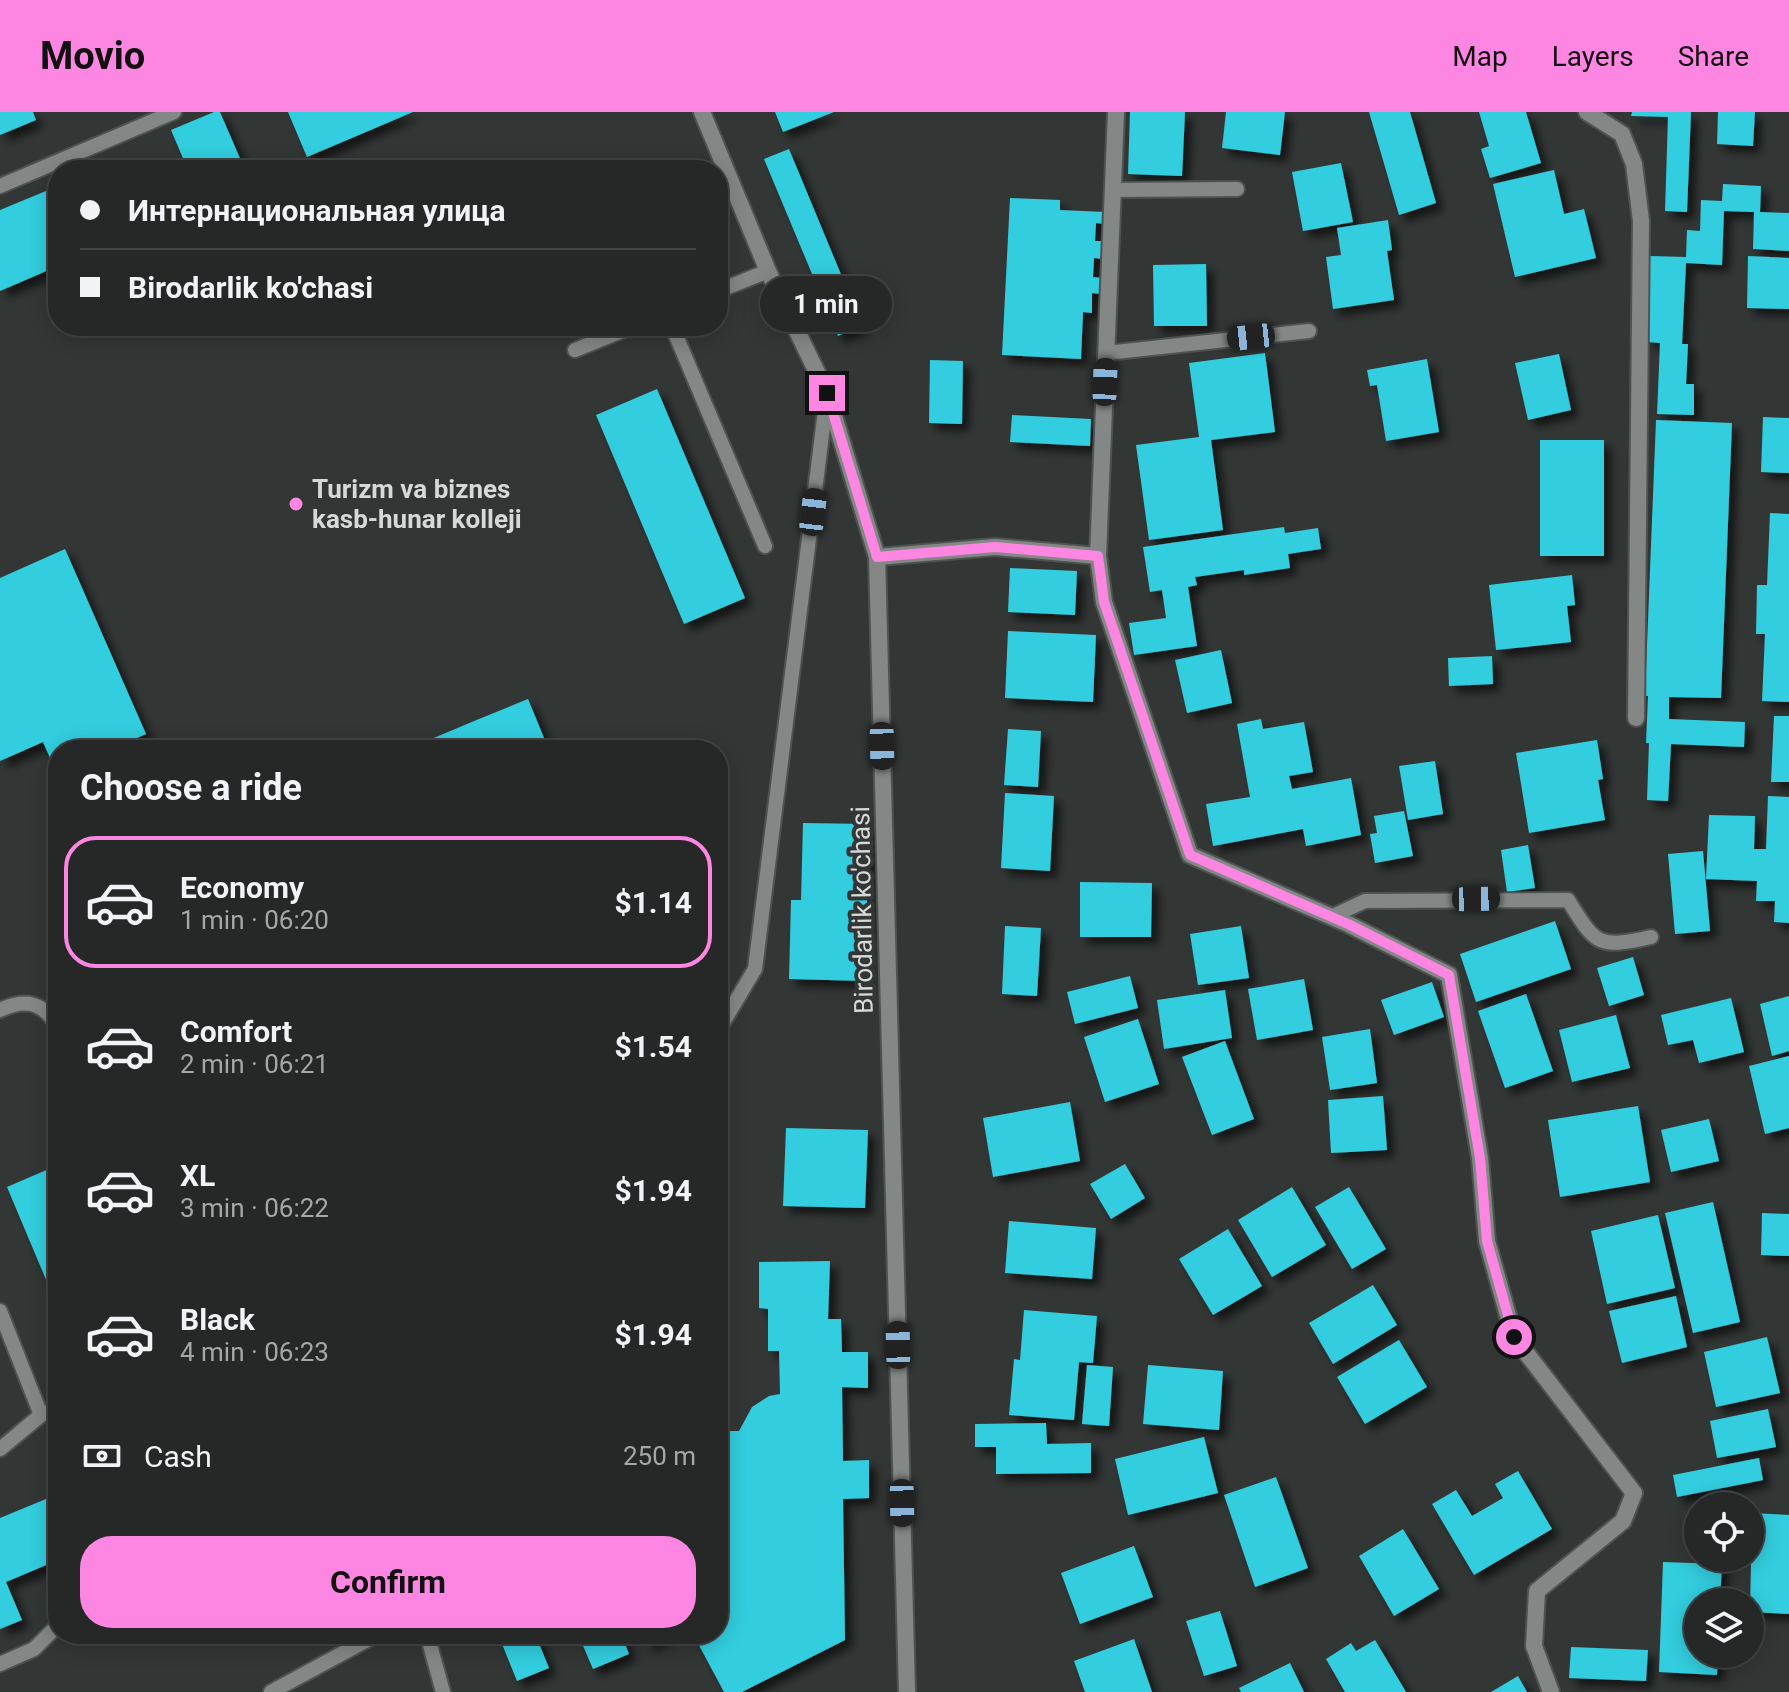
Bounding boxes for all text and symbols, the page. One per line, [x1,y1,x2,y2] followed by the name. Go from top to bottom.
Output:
[40,34,145,78] text: Movio
[1452,40,1508,73] text: Map
[1552,40,1634,73] text: Layers
[1678,40,1749,73] text: Share
[128,193,505,228] text: Интернациональная улица
[128,270,373,305] text: Birodarlik ko'chasi
[761,277,893,333] callout: 1 min
[793,289,859,319] text: 1 min
[1226,323,1276,351] car
[1092,358,1118,406] car
[809,375,845,411] route end
[312,474,522,534] place label: Turizm va biznes kasb-hunar kolleji
[798,487,828,537] car
[287,495,305,513] marker: Turizm va biznes kasb-hunar kolleji
[870,722,894,770] car
[80,767,302,809] text: Choose a ride
[845,806,879,1014] street label: Birodarlik ko'chasi
[84,866,156,938] icon: car
[180,870,304,905] text: Economy
[614,885,692,920] text: $1.14
[1452,887,1500,911] car
[180,905,329,935] text: 1 min · 06:20
[84,1010,156,1082] icon: car
[180,1014,292,1049] text: Comfort
[614,1029,692,1064] text: $1.54
[180,1049,329,1079] text: 2 min · 06:21
[84,1154,156,1226] icon: car
[180,1158,215,1193] text: XL
[614,1173,692,1208] text: $1.94
[180,1193,329,1223] text: 3 min · 06:22
[84,1298,156,1370] icon: car
[180,1302,255,1337] text: Black
[614,1317,692,1352] text: $1.94
[1496,1319,1532,1355] route start
[886,1321,910,1369] car
[180,1337,329,1367] text: 4 min · 06:23
[80,1434,124,1478] icon: cash
[144,1439,212,1474] text: Cash
[623,1441,696,1471] text: 250 m
[890,1479,914,1527] car
[1684,1492,1764,1668] map controls
[1684,1492,1764,1572] button: locate
[80,1536,696,1628] button: Confirm
[1684,1588,1764,1668] button: layers

